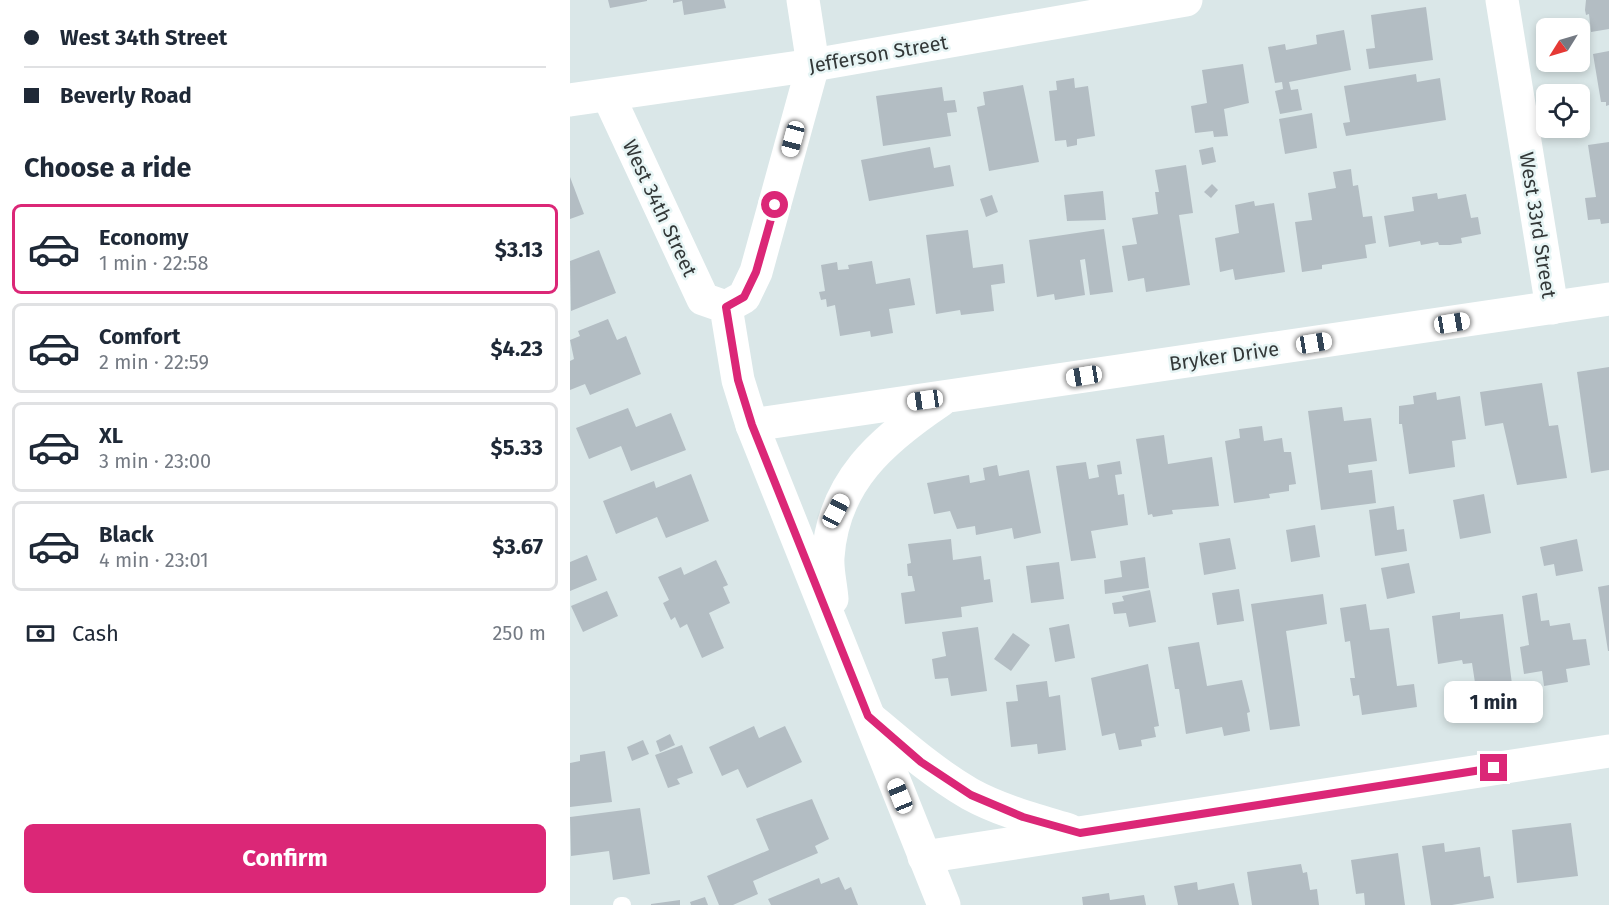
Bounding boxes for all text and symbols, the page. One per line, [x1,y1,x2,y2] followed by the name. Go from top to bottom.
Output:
[1536,18,1590,72] north arrow
[1536,18,1590,138] map controls
[60,24,227,51] text: West 34th Street
[807,30,950,78] street label: Jefferson Street
[60,82,192,109] text: Beverly Road
[1536,84,1590,138] button: locate
[780,119,806,159] car
[618,136,702,281] street label: West 34th Street
[1515,150,1562,301] street label: West 33rd Street
[24,152,191,184] text: Choose a ride
[761,191,788,218] route start
[27,222,81,276] icon: car
[99,224,188,251] text: Economy
[495,236,543,263] text: $3.13
[99,251,209,275] text: 1 min · 22:58
[1433,311,1471,335] car
[27,321,81,375] icon: car
[99,323,180,350] text: Comfort
[1295,331,1333,355] car
[491,335,543,362] text: $4.23
[1168,336,1280,376] street label: Bryker Drive
[99,350,209,374] text: 2 min · 22:59
[1065,364,1103,388] car
[906,389,944,411] car
[27,420,81,474] icon: car
[99,422,123,449] text: XL
[491,434,543,461] text: $5.33
[99,449,211,473] text: 3 min · 23:00
[820,491,852,531] car
[27,519,81,573] icon: car
[99,521,154,548] text: Black
[492,533,543,560] text: $3.67
[99,548,209,572] text: 4 min · 23:01
[24,617,57,650] icon: cash
[72,620,119,647] text: Cash
[492,621,546,645] text: 250 m
[1444,681,1544,723] callout: 1 min
[1469,690,1518,714] text: 1 min
[1480,754,1507,781] route end
[885,776,915,816] car
[24,824,546,893] button: Confirm

